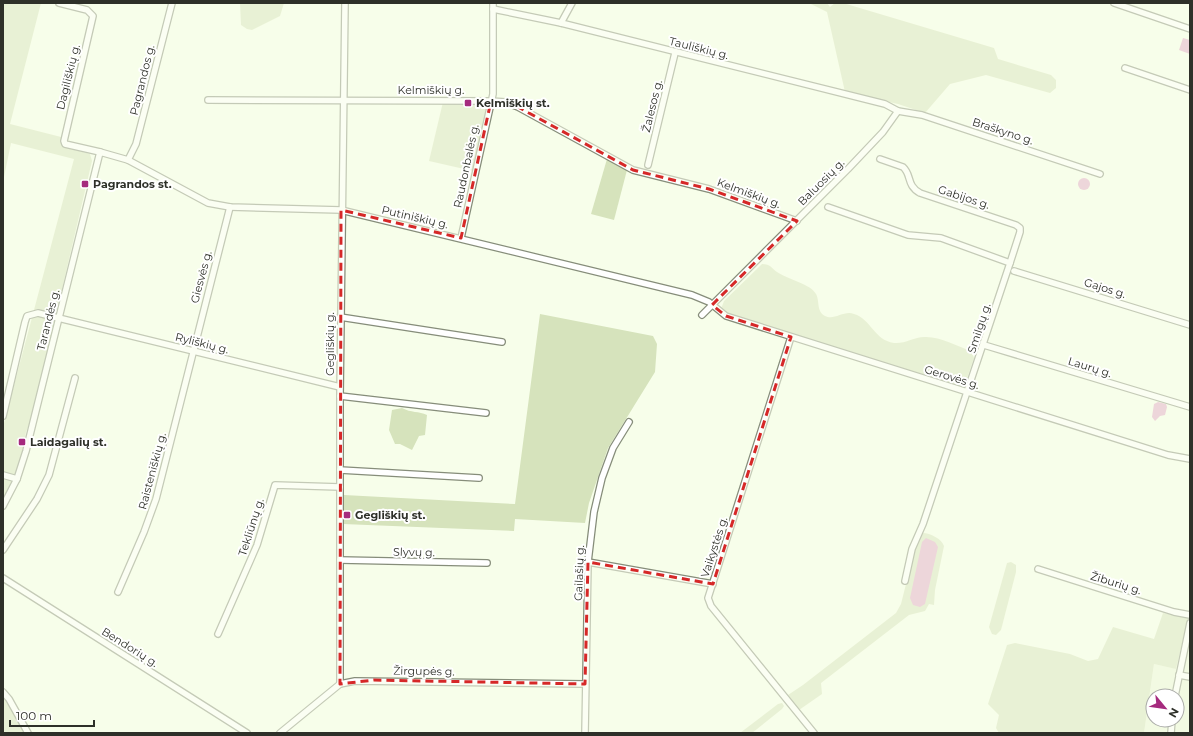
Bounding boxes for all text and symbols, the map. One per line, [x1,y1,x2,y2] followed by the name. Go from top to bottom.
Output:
[668,34,730,62] street label: Tauliškių g.
[53,43,83,111] street label: Dagiliškių g.
[126,43,158,117] street label: Pagrandos g.
[639,78,665,134] street label: Žalesos g.
[398,83,464,97] street label: Kelmiškių g.
[476,96,550,110] place label: Kelmiškių st.
[463,98,473,108] marker: Kelmiškių st.
[971,115,1035,147] street label: Braškyno g.
[450,123,482,209] street label: Raudonbalės g.
[795,156,847,208] street label: Baluosių g.
[715,175,783,211] street label: Kelmiškių g.
[93,177,172,191] place label: Pagrandos st.
[80,179,90,189] marker: Pagrandos st.
[936,182,992,212] street label: Gabijos g.
[380,203,450,231] street label: Putiniškių g.
[187,249,215,305] street label: Giesvės g.
[1082,275,1128,301] street label: Gajos g.
[34,288,62,352] street label: Tarandės g.
[964,301,994,355] street label: Smilgų g.
[323,312,337,376] street label: Gegliškių g.
[174,330,230,356] street label: Ryliškių g.
[1066,354,1114,380] street label: Laurų g.
[923,362,981,392] street label: Gerovės g.
[135,431,169,511] street label: Raisteniškių g.
[30,435,107,449] place label: Laidagalių st.
[17,437,27,447] marker: Laidagalių st.
[235,496,267,558] street label: Tekliūnų g.
[355,508,426,522] place label: Gegliškių st.
[342,510,352,520] marker: Gegliškių st.
[698,515,730,579] street label: Vaikystės g.
[393,545,435,559] street label: Slyvų g.
[571,545,587,601] street label: Gailašių g.
[1089,569,1143,597] street label: Žiburių g.
[99,624,161,670] street label: Bendorių g.
[393,663,455,679] street label: Žirgupės g.
[1145,688,1185,728] north arrow
[10,702,94,728] scale bar
[1165,706,1182,720] text: N
[16,708,52,723] text: 100 m

